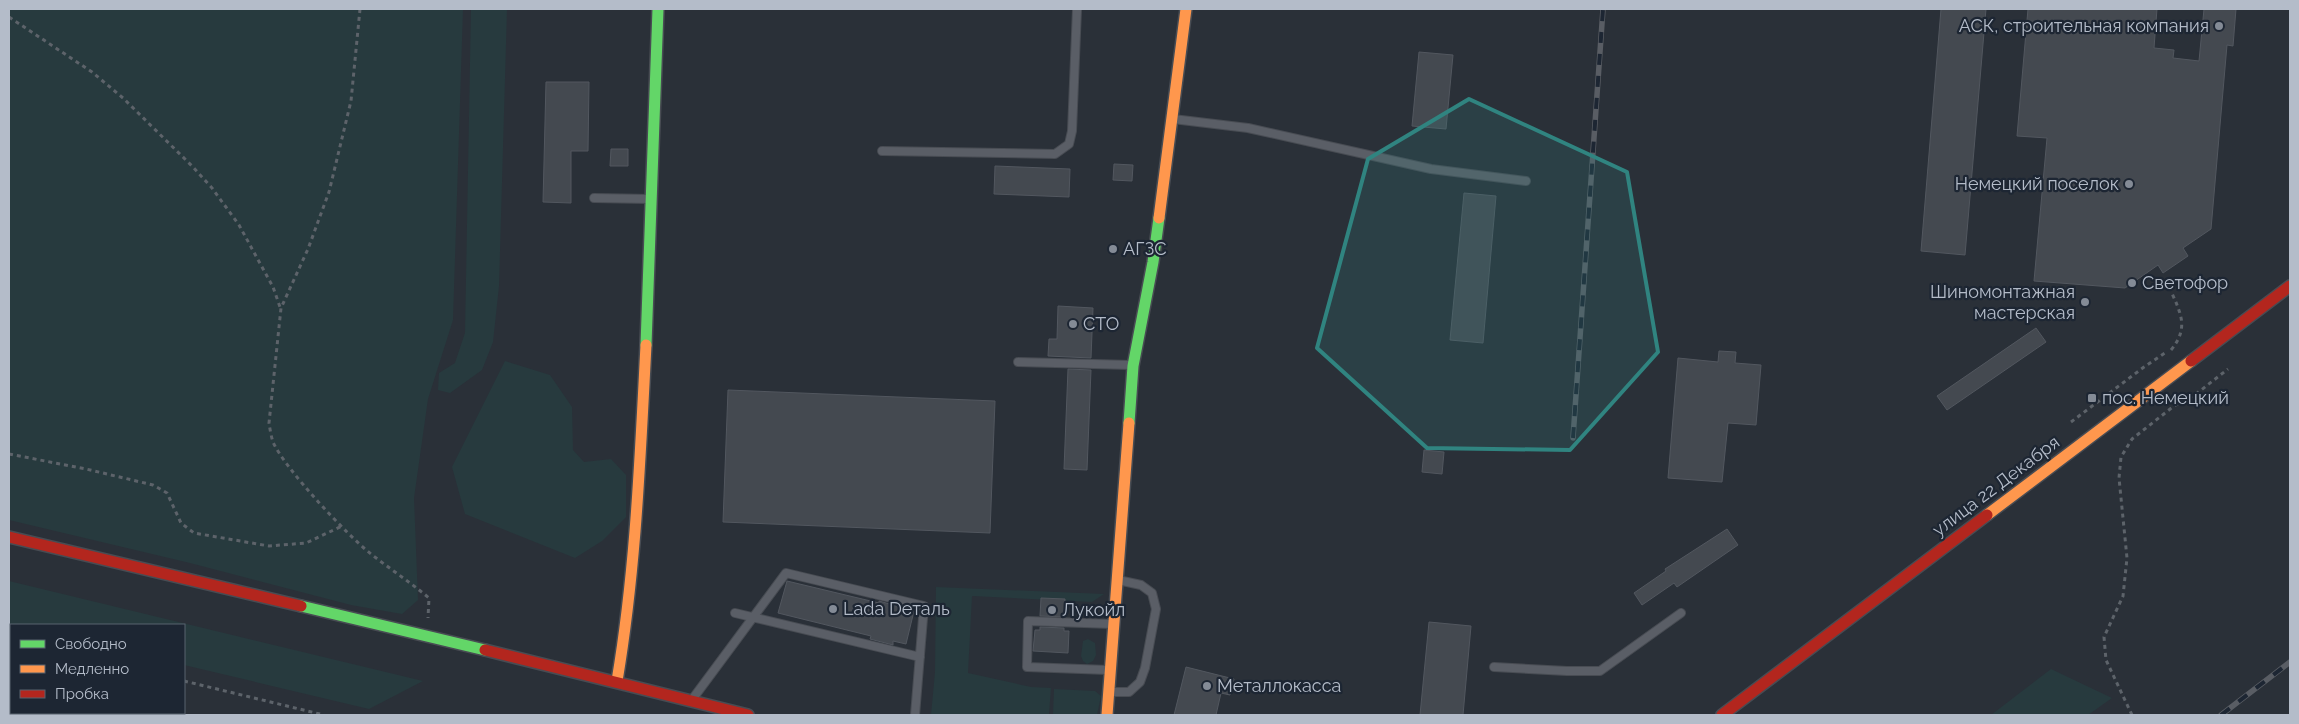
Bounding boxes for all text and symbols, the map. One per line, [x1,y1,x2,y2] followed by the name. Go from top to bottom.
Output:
[1959,15,2209,36] place label: АСК, строительная компания
[2213,20,2225,32] marker: АСК, строительная компания
[1955,173,2119,194] place label: Немецкий поселок
[2123,178,2135,190] marker: Немецкий поселок
[1123,238,1167,259] place label: АГЗС
[1107,243,1119,255] marker: АГЗС
[2142,272,2228,293] place label: Светофор
[2126,277,2138,289] marker: Светофор
[1930,281,2075,323] place label: Шиномонтажная мастерская
[2079,296,2091,308] marker: Шиномонтажная мастерская
[1083,313,1119,334] place label: СТО
[1067,318,1079,330] marker: СТО
[2102,387,2229,408] place label: пос. Немецкий
[2086,392,2098,404] marker: пос. Немецкий
[1928,431,2063,540] street label: улица 22 Декабря
[843,598,950,619] place label: Lada Dеталь
[1062,599,1125,620] place label: Лукойл
[827,603,839,615] marker: Lada Dеталь
[1046,604,1058,616] marker: Лукойл
[10,624,185,714] legend
[55,635,127,653] text: Свободно
[55,660,129,678] text: Медленно
[1217,675,1341,696] place label: Металлокасса
[1201,680,1213,692] marker: Металлокасса
[55,685,109,703] text: Пробка

